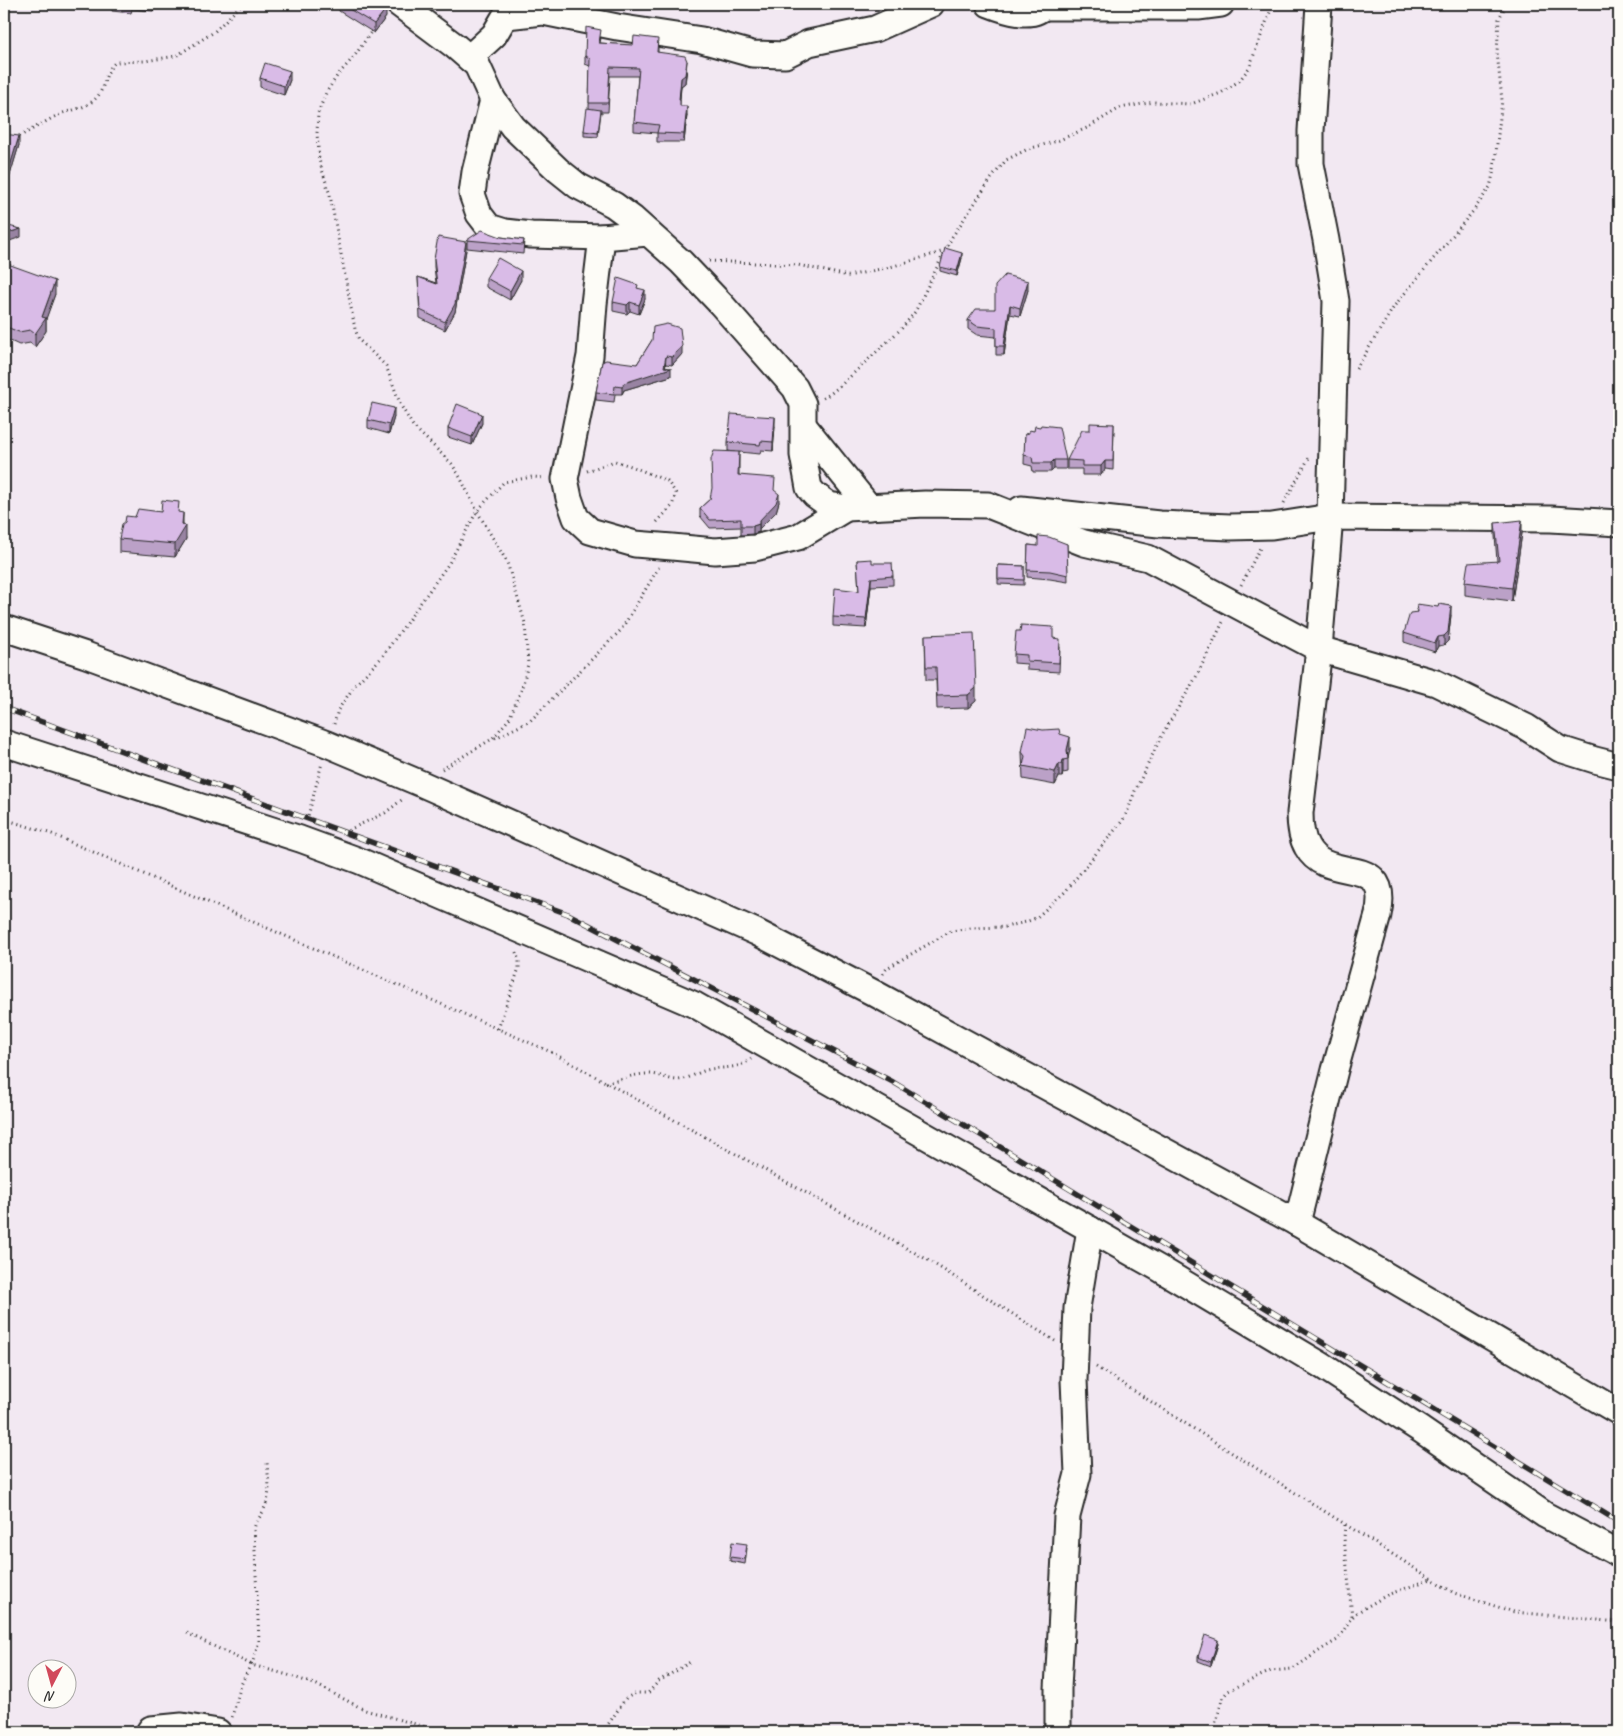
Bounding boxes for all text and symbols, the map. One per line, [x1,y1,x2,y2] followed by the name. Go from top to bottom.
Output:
[28,1658,78,1708] north arrow
[43,1687,56,1705] text: N

